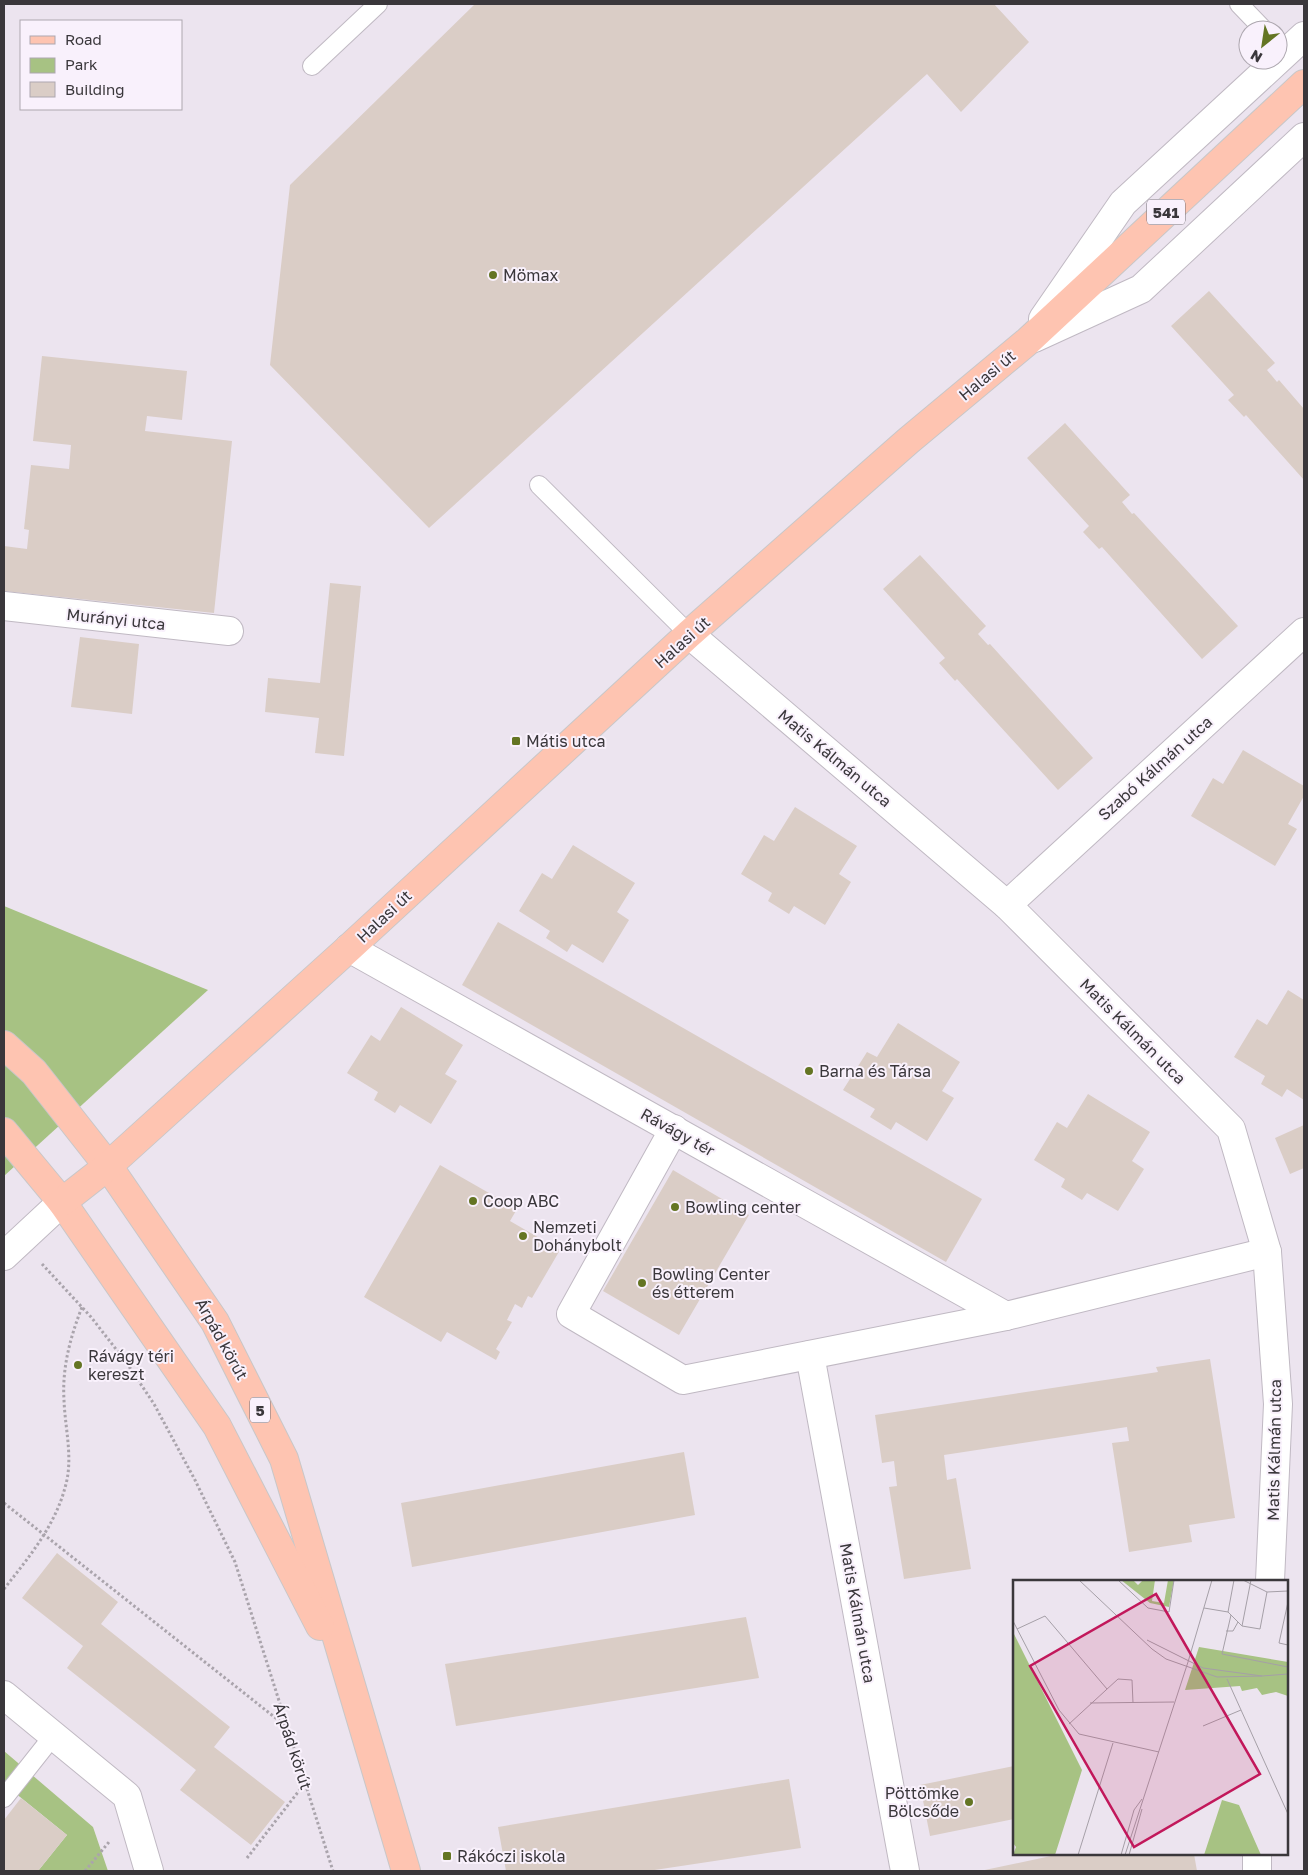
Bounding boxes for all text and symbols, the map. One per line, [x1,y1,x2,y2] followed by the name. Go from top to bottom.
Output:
[20,20,182,110] legend
[1238,20,1288,70] north arrow
[65,30,102,48] text: Road
[1247,47,1265,67] text: N
[65,55,98,73] text: Park
[65,80,125,98] text: Building
[1147,200,1185,224] road number: 541
[503,265,559,285] place label: Mömax
[487,269,499,281] marker: Mömax
[954,345,1020,405] street label: Halasi út
[66,604,166,634] street label: Murányi utca
[650,612,714,672] street label: Halasi út
[774,705,896,811] street label: Matis Kálmán utca
[1094,712,1216,824] street label: Szabó Kálmán utca
[526,731,606,751] place label: Mátis utca
[510,735,522,747] marker: Mátis utca
[352,885,416,947] street label: Halasi út
[1076,974,1190,1088] street label: Matis Kálmán utca
[819,1061,931,1081] place label: Barna és Társa
[803,1065,815,1077] marker: Barna és Társa
[637,1103,719,1161] street label: Rávágy tér
[483,1191,559,1211] place label: Coop ABC
[467,1195,479,1207] marker: Coop ABC
[685,1197,801,1217] place label: Bowling center
[669,1201,681,1213] marker: Bowling center
[533,1217,622,1255] place label: Nemzeti Dohánybolt
[517,1230,529,1242] marker: Nemzeti Dohánybolt
[652,1264,770,1302] place label: Bowling Center és étterem
[636,1277,648,1289] marker: Bowling Center és étterem
[191,1295,253,1383] street label: Árpád körút
[88,1346,174,1384] place label: Rávágy téri kereszt
[72,1359,84,1371] marker: Rávágy téri kereszt
[1263,1379,1285,1521] street label: Matis Kálmán utca
[250,1398,270,1422] road number: 5
[836,1541,880,1685] street label: Matis Kálmán utca
[1013,1580,1288,1855] inset map
[270,1700,316,1792] street label: Árpád körút
[885,1783,959,1821] place label: Pöttömke Bölcsőde
[963,1796,975,1808] marker: Pöttömke Bölcsőde
[457,1846,566,1866] place label: Rákóczi iskola
[441,1850,453,1862] marker: Rákóczi iskola

